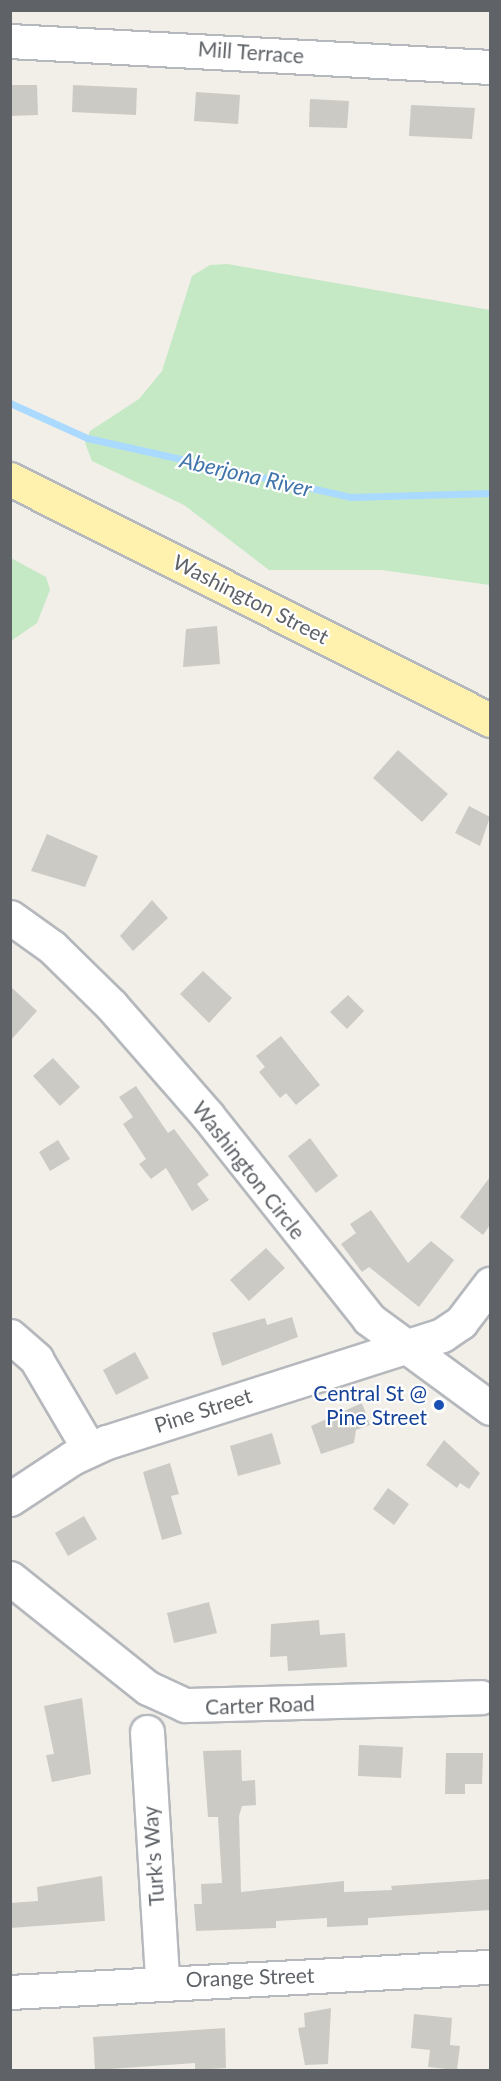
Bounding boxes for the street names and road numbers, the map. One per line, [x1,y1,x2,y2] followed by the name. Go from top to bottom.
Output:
[197,36,305,68] street label: Mill Terrace
[169,549,333,649] street label: Washington Street
[187,1096,311,1244] street label: Washington Circle
[151,1382,255,1438] street label: Pine Street
[204,1690,316,1720] street label: Carter Road
[137,1805,169,1907] street label: Turk's Way
[185,1962,315,1992] street label: Orange Street

